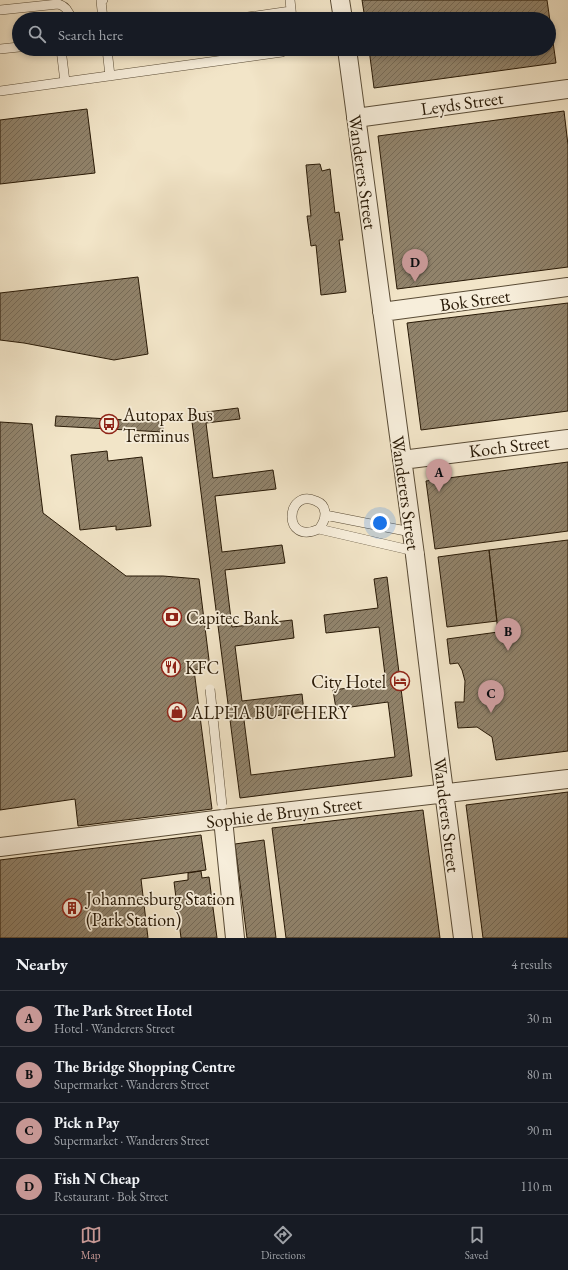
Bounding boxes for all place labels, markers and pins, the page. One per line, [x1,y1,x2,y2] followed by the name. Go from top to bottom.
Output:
[402,249,428,282] pin: D
[122,403,213,447] place label: Autopax Bus Terminus
[98,413,120,435] bus stop icon: Autopax Bus Terminus
[426,459,452,492] pin: A
[161,606,183,628] bank icon: Capitec Bank
[186,606,279,629] place label: Capitec Bank
[495,618,521,651] pin: B
[160,656,182,678] restaurant icon: KFC
[185,656,219,679] place label: KFC
[311,670,386,693] place label: City Hotel
[389,670,411,692] hotel icon: City Hotel
[478,680,504,713] pin: C
[166,701,188,723] shop icon: ALPHA BUTCHERY
[190,701,351,724] place label: ALPHA BUTCHERY
[84,887,235,931] place label: Johannesburg Station (Park Station)
[61,897,83,919] building icon: Johannesburg Station (Park Station)

